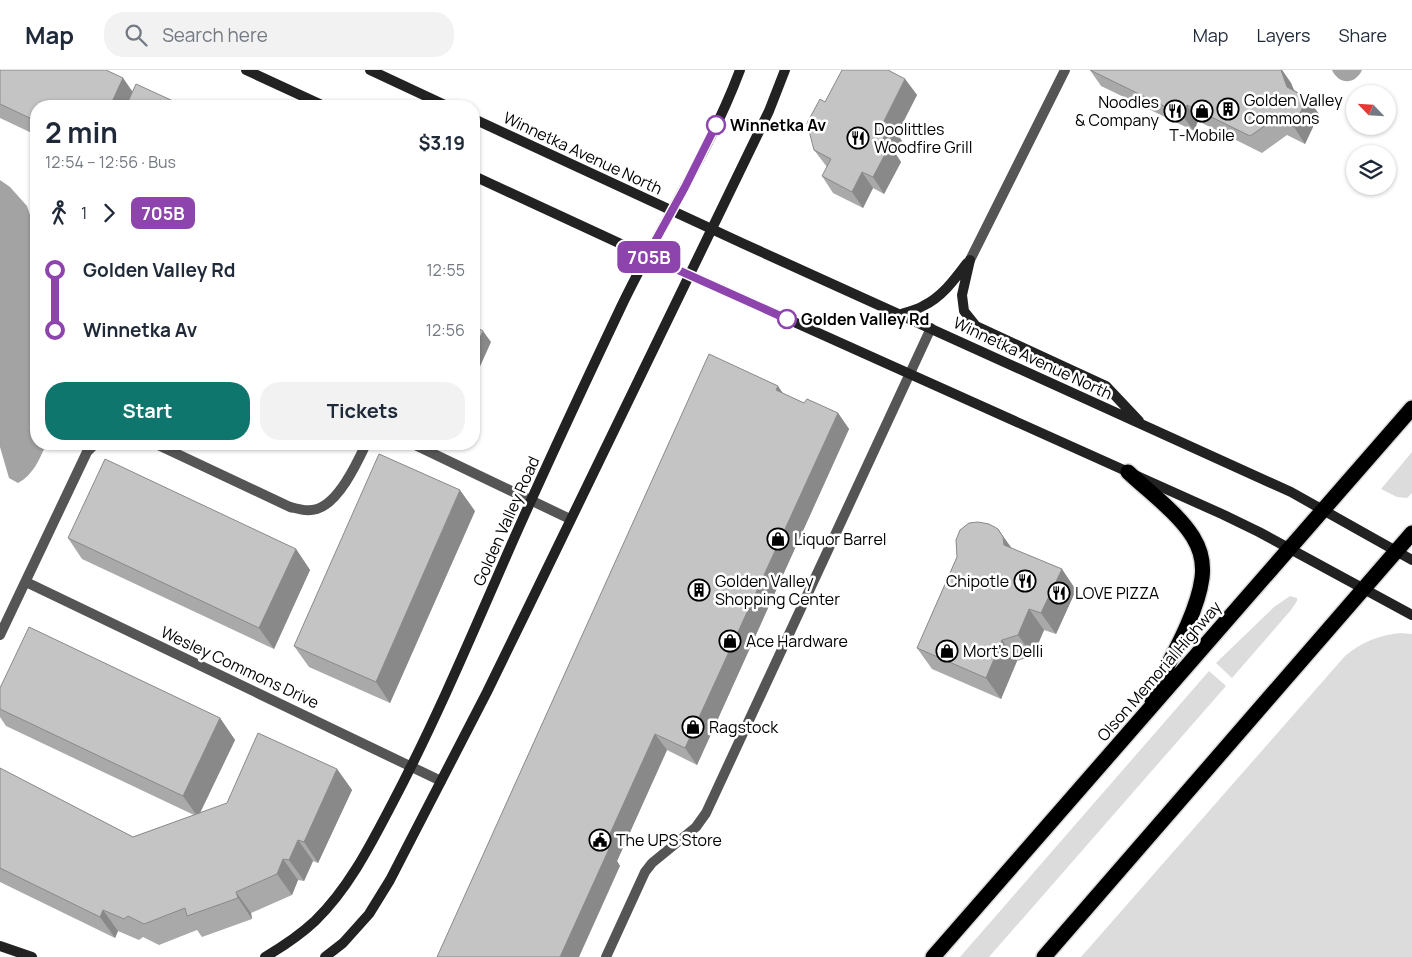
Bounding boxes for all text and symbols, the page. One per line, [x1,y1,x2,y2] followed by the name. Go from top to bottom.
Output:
[104,12,454,57] search box
[25,18,74,51] text: Map
[122,21,150,49] icon: search
[162,22,268,48] text: Search here
[1193,23,1228,47] text: Map
[1256,23,1310,47] text: Layers
[1338,23,1387,47] text: Share
[1346,85,1396,135] north arrow
[1346,85,1396,195] map controls
[1244,89,1343,129] place label: Golden Valley Commons
[1075,91,1160,131] place label: Noodles & Company
[1216,97,1240,121] building icon: Golden Valley Commons
[1163,99,1187,123] restaurant icon: Noodles & Company
[1190,99,1214,123] shop icon: T-Mobile
[500,106,666,200] street label: Winnetka Avenue North
[45,113,118,151] text: 2 min
[730,114,826,136] place label: Winnetka Av
[706,115,726,135] marker: Winnetka Av
[874,118,972,158] place label: Doolittles Woodfire Grill
[1169,124,1235,146] place label: T-Mobile
[846,126,870,150] restaurant icon: Doolittles Woodfire Grill
[418,130,465,156] text: $3.19
[1346,145,1396,195] button: layers
[45,151,176,173] text: 12:54 – 12:56 · Bus
[45,199,73,227] icon: walk
[95,199,123,227] icon: forward
[141,201,185,225] text: 705B
[81,202,87,224] text: 1
[614,241,684,273] line badge: 705B
[627,245,671,269] text: 705B
[83,257,235,283] text: Golden Valley Rd
[426,259,465,281] text: 12:55
[801,308,929,330] place label: Golden Valley Rd
[777,309,797,329] marker: Golden Valley Rd
[950,311,1116,405] street label: Winnetka Avenue North
[83,317,197,343] text: Winnetka Av
[426,319,465,341] text: 12:56
[45,382,250,440] button: Start
[260,382,465,440] button: Tickets
[468,453,544,589] street label: Golden Valley Road
[766,527,790,551] shop icon: Liquor Barrel
[794,528,886,550] place label: Liquor Barrel
[1013,569,1037,593] restaurant icon: Chipotle
[715,570,840,610] place label: Golden Valley Shopping Center
[946,570,1009,592] place label: Chipotle
[687,578,711,602] building icon: Golden Valley Shopping Center
[1047,581,1071,605] restaurant icon: LOVE PIZZA
[1075,582,1159,604] place label: LOVE PIZZA
[1092,596,1226,746] street label: Olson Memorial Highway
[157,621,323,713] street label: Wesley Commons Drive
[718,629,742,653] shop icon: Ace Hardware
[746,630,848,652] place label: Ace Hardware
[935,639,959,663] shop icon: Mort's Delli
[963,640,1043,662] place label: Mort's Delli
[681,715,705,739] shop icon: Ragstock
[709,716,779,738] place label: Ragstock
[588,828,612,852] public building icon: The UPS Store
[616,829,722,851] place label: The UPS Store

